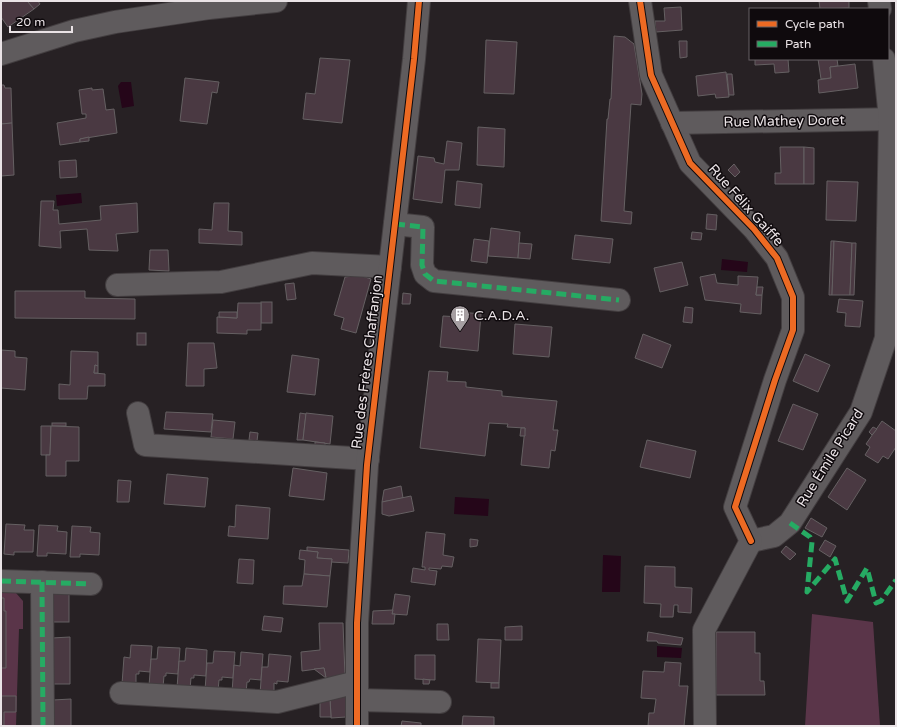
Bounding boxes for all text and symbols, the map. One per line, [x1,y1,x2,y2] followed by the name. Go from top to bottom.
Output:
[10,8,72,34] scale bar
[749,8,889,60] legend
[16,15,45,29] text: 20 m
[785,17,844,31] text: Cycle path
[785,37,811,51] text: Path
[723,111,845,131] street label: Rue Mathey Doret
[705,161,787,250] street label: Rue Félix Gaiffe
[348,274,386,450] street label: Rue des Frères Chaffanjon
[449,304,471,332] building icon: C.A.D.A.
[474,307,529,324] place label: C.A.D.A.
[793,406,867,510] street label: Rue Émile Picard

